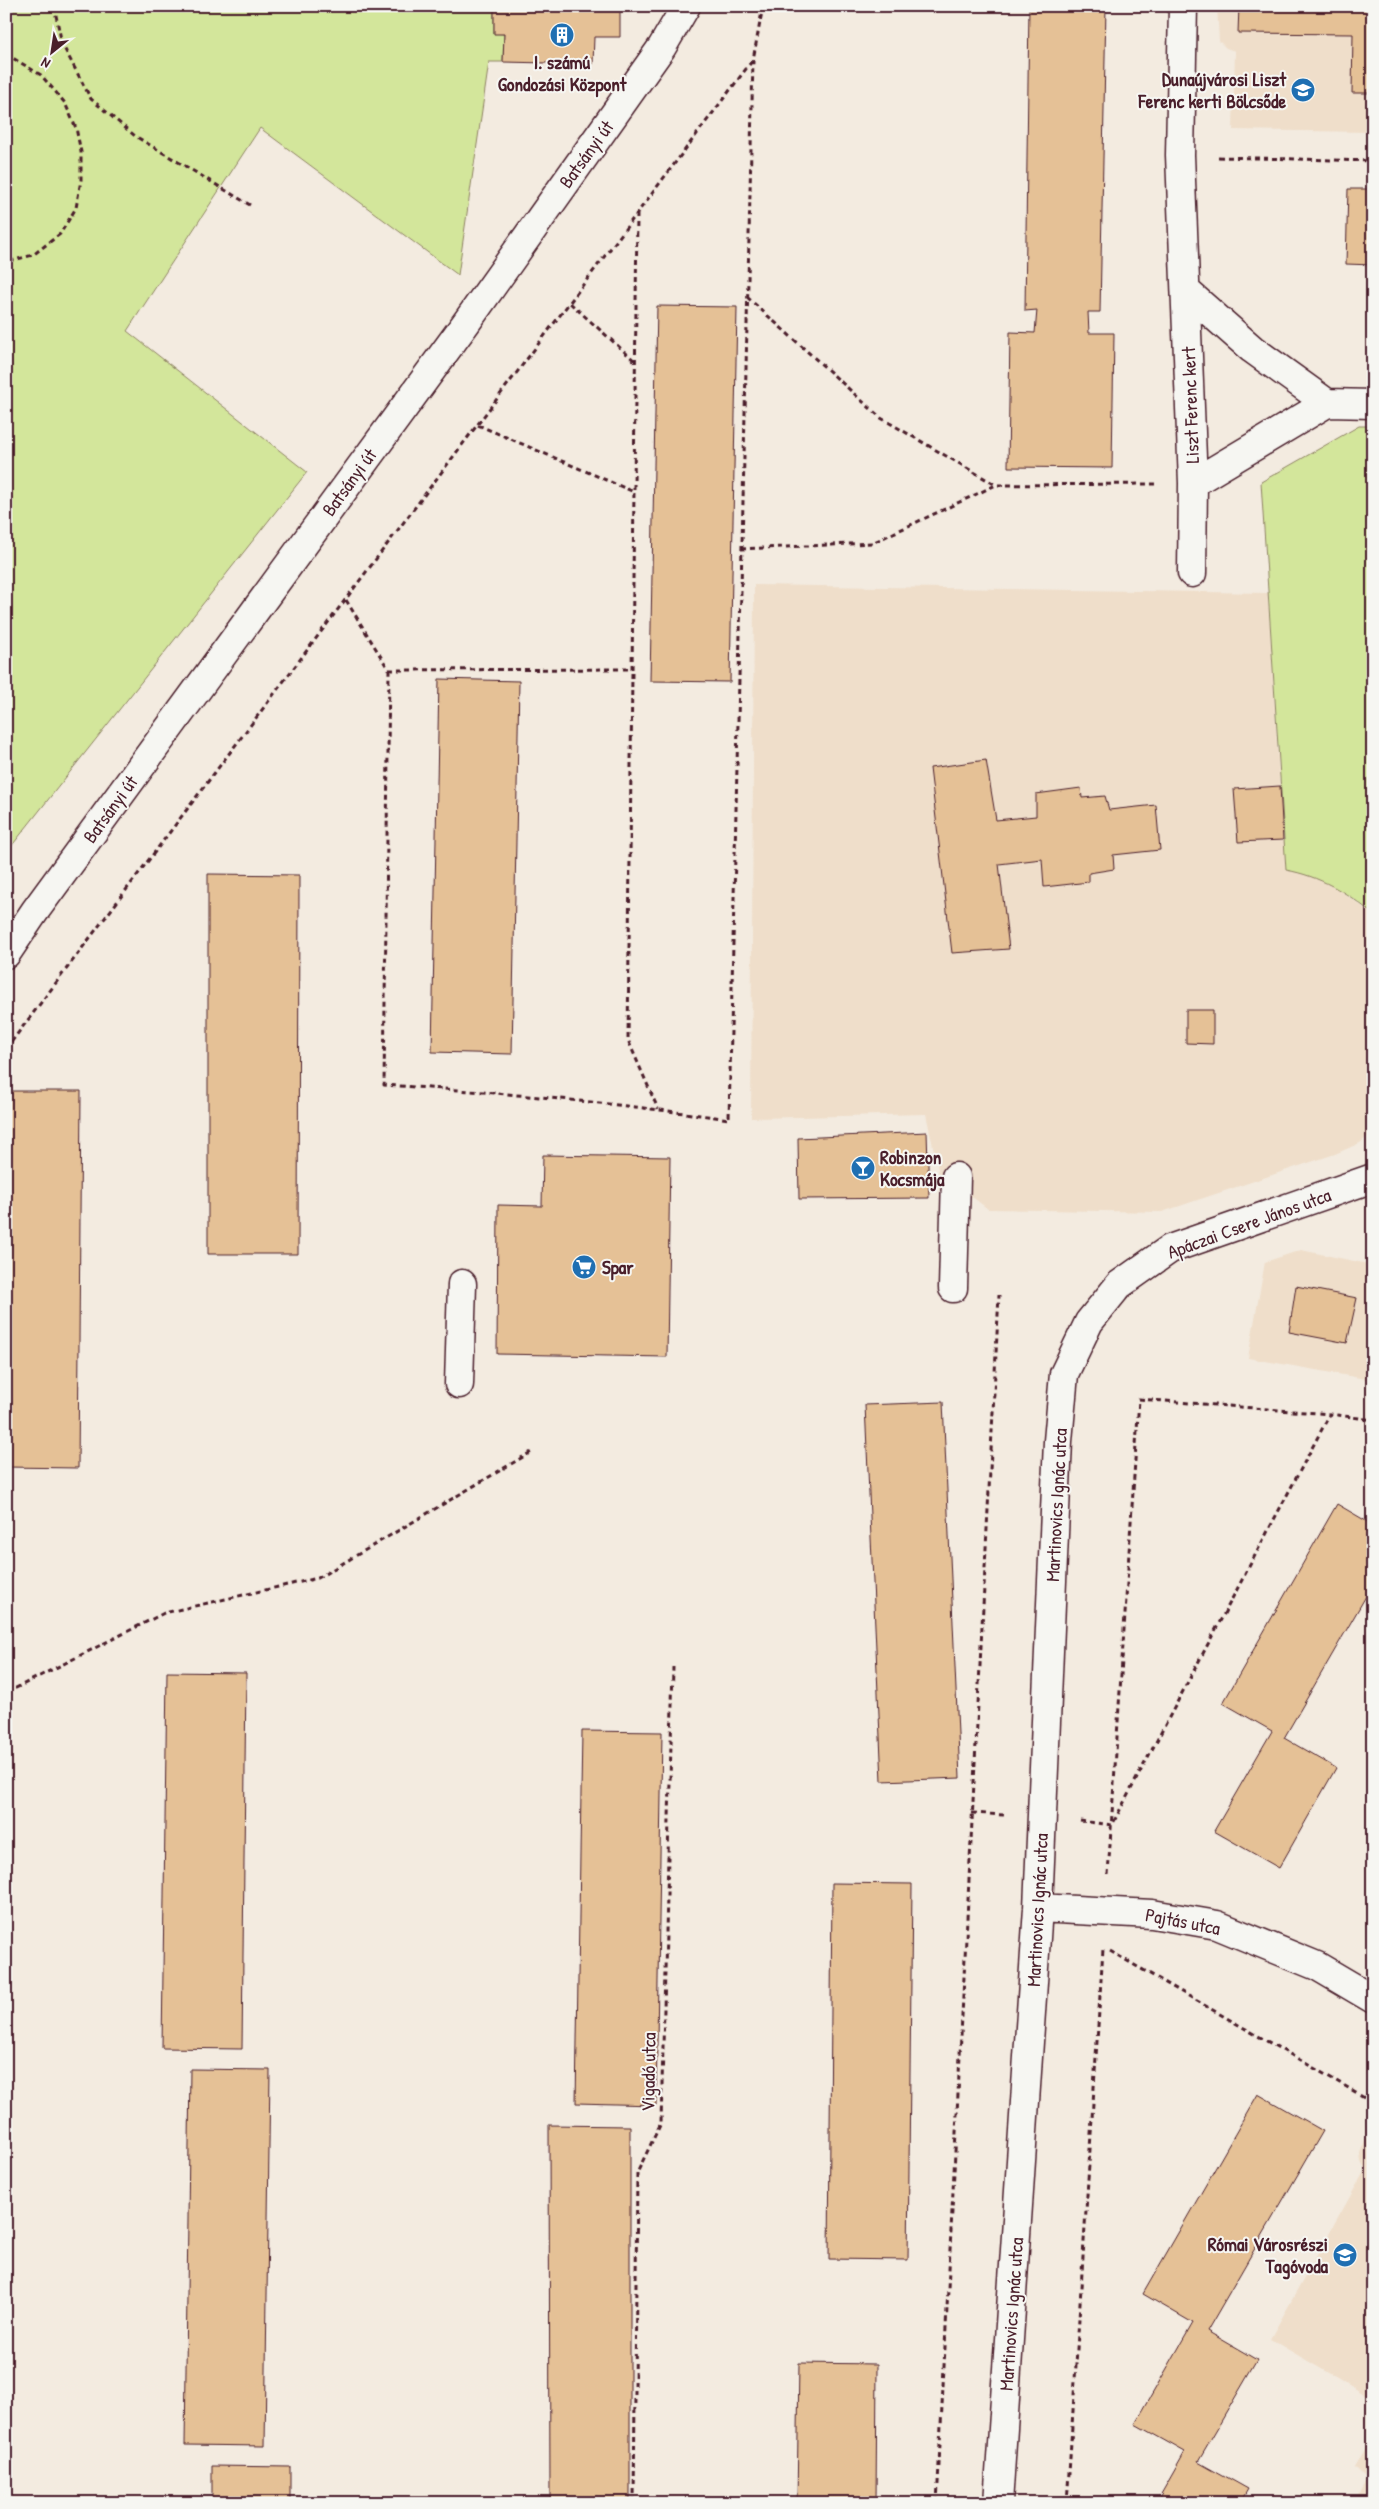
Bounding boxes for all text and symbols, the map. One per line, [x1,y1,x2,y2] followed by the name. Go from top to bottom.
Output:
[549,22,575,48] building icon: I. számú Gondozási Központ
[28,28,78,78] north arrow
[498,49,628,98] place label: I. számú Gondozási Központ
[37,53,53,74] text: N
[1138,66,1287,114] place label: Dunaújvárosi Liszt Ferenc kerti Bölcsőde
[1290,77,1316,103] school or university icon: Dunaújvárosi Liszt Ferenc kerti Bölcsőde
[553,115,620,193] street label: Batsányi út
[1175,346,1205,464] street label: Liszt Ferenc kert
[316,443,383,521] street label: Batsányi út
[77,770,144,848] street label: Batsányi út
[880,1144,945,1192] place label: Robinzon Kocsmája
[850,1155,876,1181] bar icon: Robinzon Kocsmája
[1164,1181,1335,1265] street label: Apáczai Csere János utca
[571,1254,597,1280] supermarket icon: Spar
[602,1254,634,1281] place label: Spar
[1039,1427,1073,1582] street label: Martinovics Ignác utca
[1020,1832,1054,1987] street label: Martinovics Ignác utca
[1143,1901,1223,1941] street label: Pajtás utca
[634,2032,662,2112] street label: Vigadó utca
[1208,2231,1329,2280] place label: Római Városrészi Tagóvoda
[993,2236,1029,2392] street label: Martinovics Ignác utca
[1332,2242,1358,2268] school or university icon: Római Városrészi Tagóvoda

